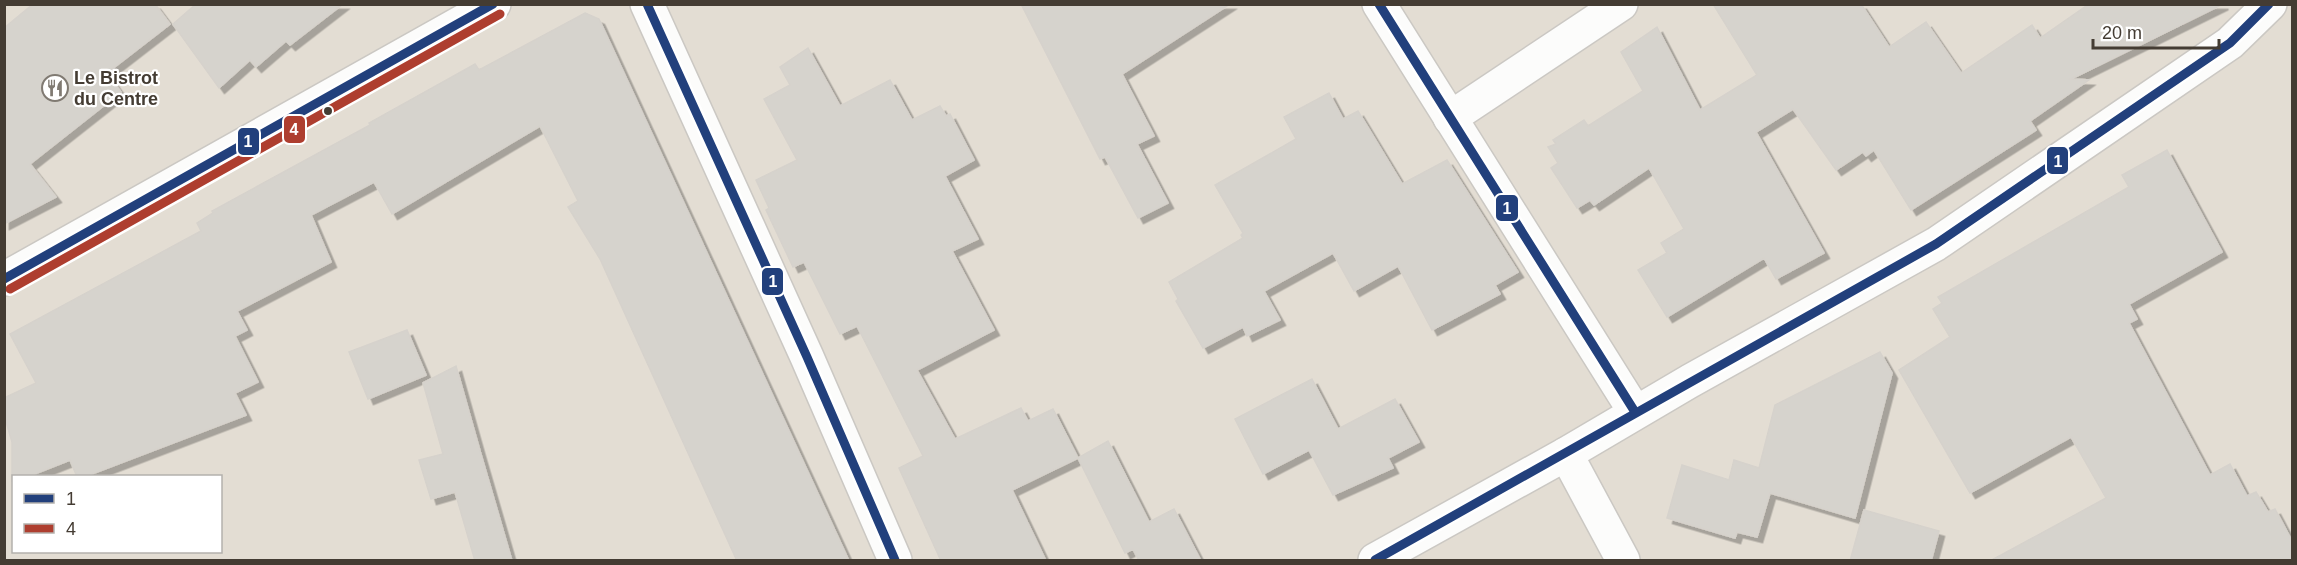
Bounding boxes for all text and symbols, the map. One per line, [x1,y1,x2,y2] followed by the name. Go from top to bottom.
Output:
[2093,12,2219,50] scale bar
[2102,23,2142,43] text: 20 m
[74,68,158,109] place label: Le Bistrot du Centre
[40,73,70,103] restaurant icon: Le Bistrot du Centre
[322,105,334,117] unlabelled marker
[283,115,306,144] line badge: 4
[290,121,299,138] text: 4
[237,127,260,156] line badge: 1
[244,133,253,150] text: 1
[2046,146,2069,175] line badge: 1
[2054,153,2063,170] text: 1
[1495,194,1519,222] line badge: 1
[1503,200,1512,217] text: 1
[761,267,784,296] line badge: 1
[769,273,778,290] text: 1
[12,475,222,553] legend
[66,489,76,509] text: 1
[66,519,76,539] text: 4

